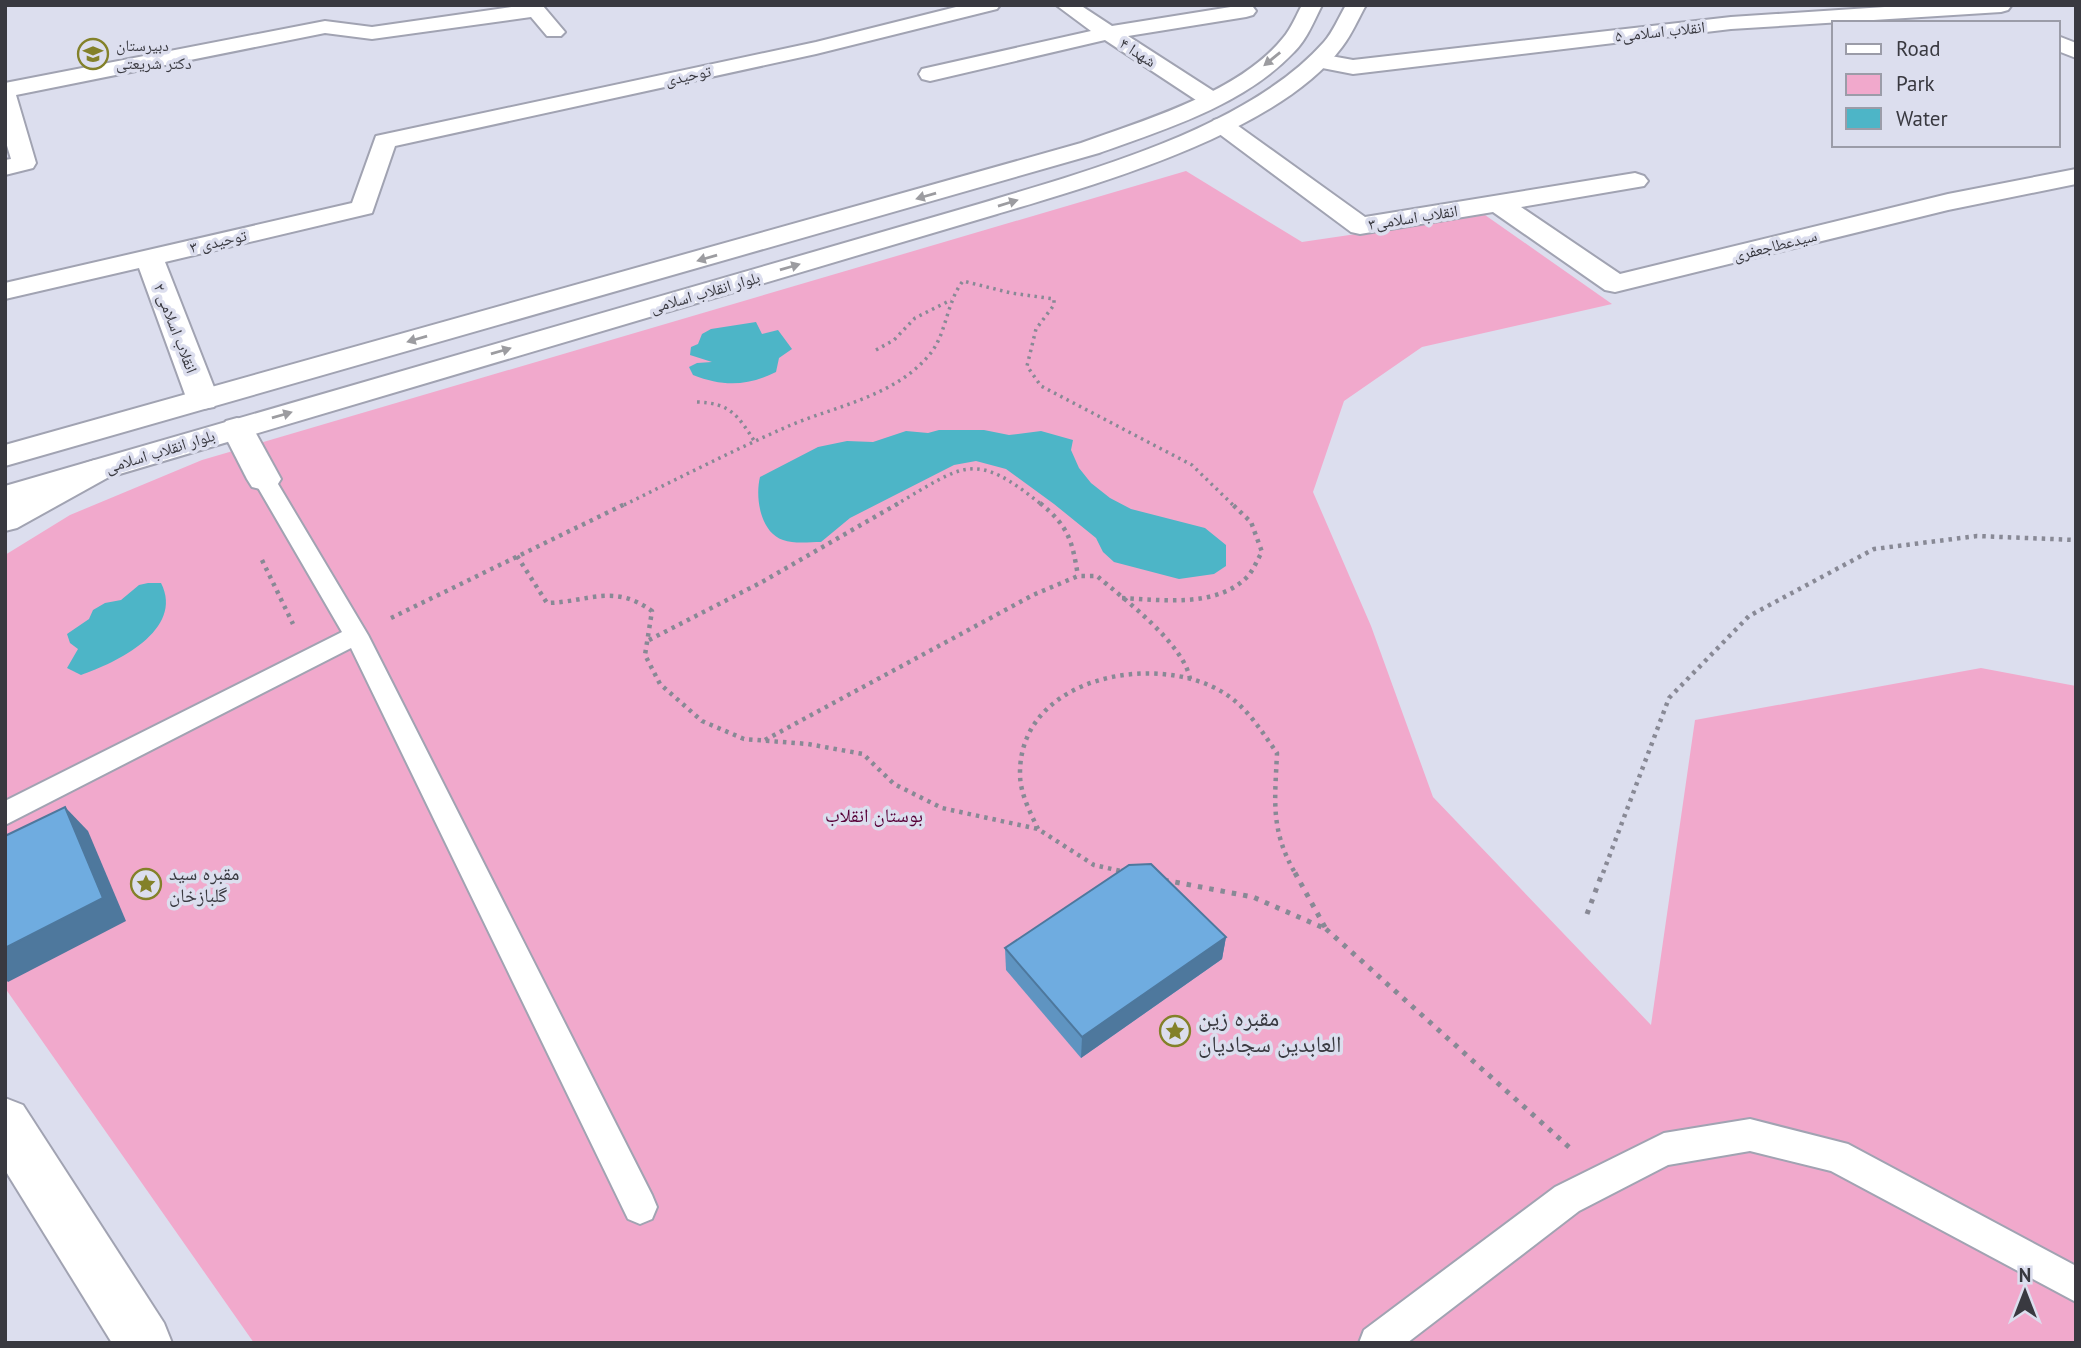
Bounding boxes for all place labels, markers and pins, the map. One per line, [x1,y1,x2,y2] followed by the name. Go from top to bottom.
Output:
[116,35,192,74] place label: دبیرستان دکتر شریعتی
[76,37,110,71] school or university icon: دبیرستان دکتر شریعتی
[169,861,239,907] place label: مقبره سید گلبازخان
[129,867,163,901] place icon: مقبره سید گلبازخان
[1198,1003,1341,1058] place label: مقبره زین العابدین سجادیان
[1158,1014,1192,1048] place icon: مقبره زین العابدین سجادیان

